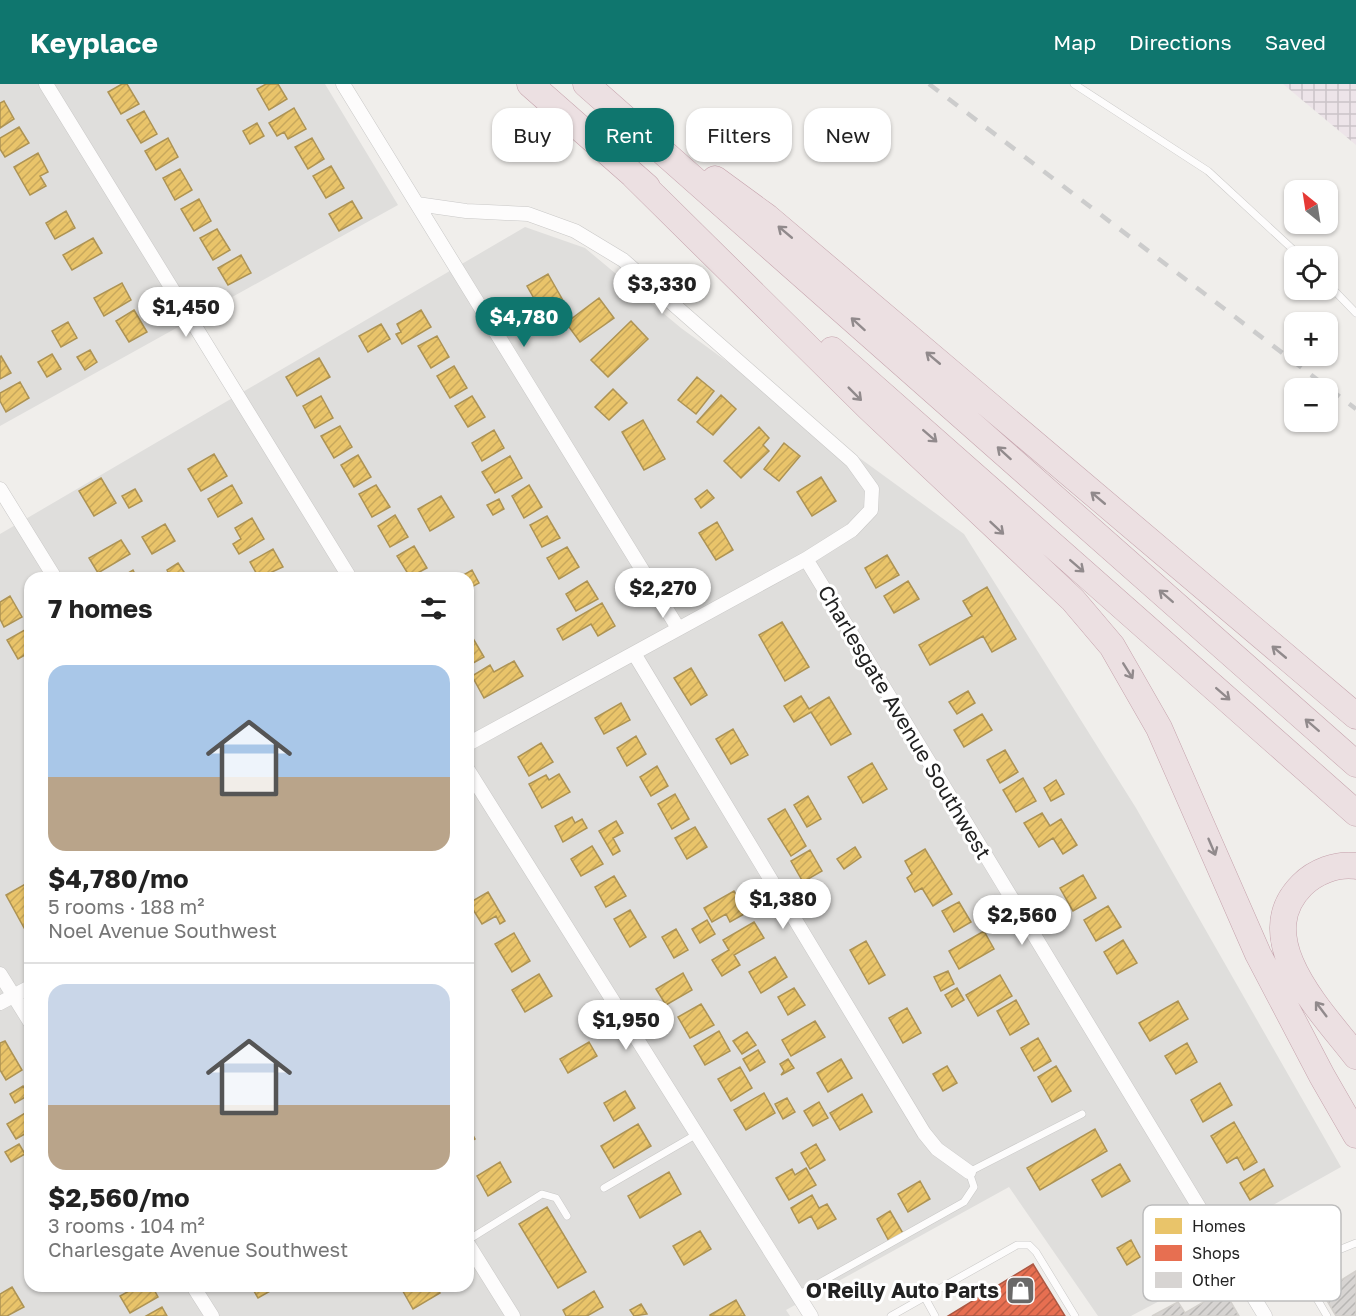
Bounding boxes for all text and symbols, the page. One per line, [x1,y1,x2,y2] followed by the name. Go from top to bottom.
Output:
[30,26,158,59] text: Keyplace
[1053,29,1096,55] text: Map
[1129,29,1232,55] text: Directions
[1265,29,1326,55] text: Saved
[492,108,573,162] chip: Buy
[585,108,674,162] chip: Rent
[686,108,792,162] chip: Filters
[804,108,891,162] chip: New
[1284,180,1338,234] north arrow
[1284,180,1338,432] map controls
[778,225,793,239] one-way arrow
[1284,246,1338,300] button: locate
[613,264,711,315] pin: $3,330
[627,271,697,295] text: $3,330
[137,287,235,338] pin: $1,450
[152,294,220,318] text: $1,450
[475,297,573,348] pin: $4,780
[490,304,559,328] text: $4,780
[1284,312,1338,366] button: +
[851,317,866,331] one-way arrow
[925,352,941,365] one-way arrow
[1284,378,1338,432] button: −
[847,387,862,402] one-way arrow
[922,429,938,443] one-way arrow
[997,446,1012,460] one-way arrow
[1090,492,1106,505] one-way arrow
[989,521,1004,535] one-way arrow
[1069,559,1084,573] one-way arrow
[614,568,712,619] pin: $2,270
[629,575,697,599] text: $2,270
[813,580,997,864] street label: Charlesgate Avenue Southwest
[1159,589,1174,603] one-way arrow
[417,592,450,625] icon: filters
[48,593,153,624] text: 7 homes
[1271,645,1287,658] one-way arrow
[1122,662,1134,679] one-way arrow
[1215,687,1230,701] one-way arrow
[195,704,303,812] icon: home
[1305,718,1320,732] one-way arrow
[1207,838,1218,856] one-way arrow
[48,863,189,894] text: $4,780/mo
[734,879,832,930] pin: $1,380
[749,886,817,910] text: $1,380
[48,894,205,918] text: 5 rooms · 188 m²
[973,895,1071,946] pin: $2,560
[987,902,1057,926] text: $2,560
[48,918,277,942] text: Noel Avenue Southwest
[577,1000,675,1051] pin: $1,950
[1314,1002,1327,1018] one-way arrow
[592,1007,660,1031] text: $1,950
[195,1023,303,1131] icon: home
[48,1182,190,1213] text: $2,560/mo
[1143,1205,1341,1301] legend
[48,1213,205,1237] text: 3 rooms · 104 m²
[1192,1216,1246,1236] text: Homes
[48,1237,348,1261] text: Charlesgate Avenue Southwest
[1192,1243,1240,1263] text: Shops
[1192,1270,1236,1290] text: Other
[1004,1274,1036,1306] shop icon: O'Reilly Auto Parts
[806,1277,999,1303] place label: O'Reilly Auto Parts

